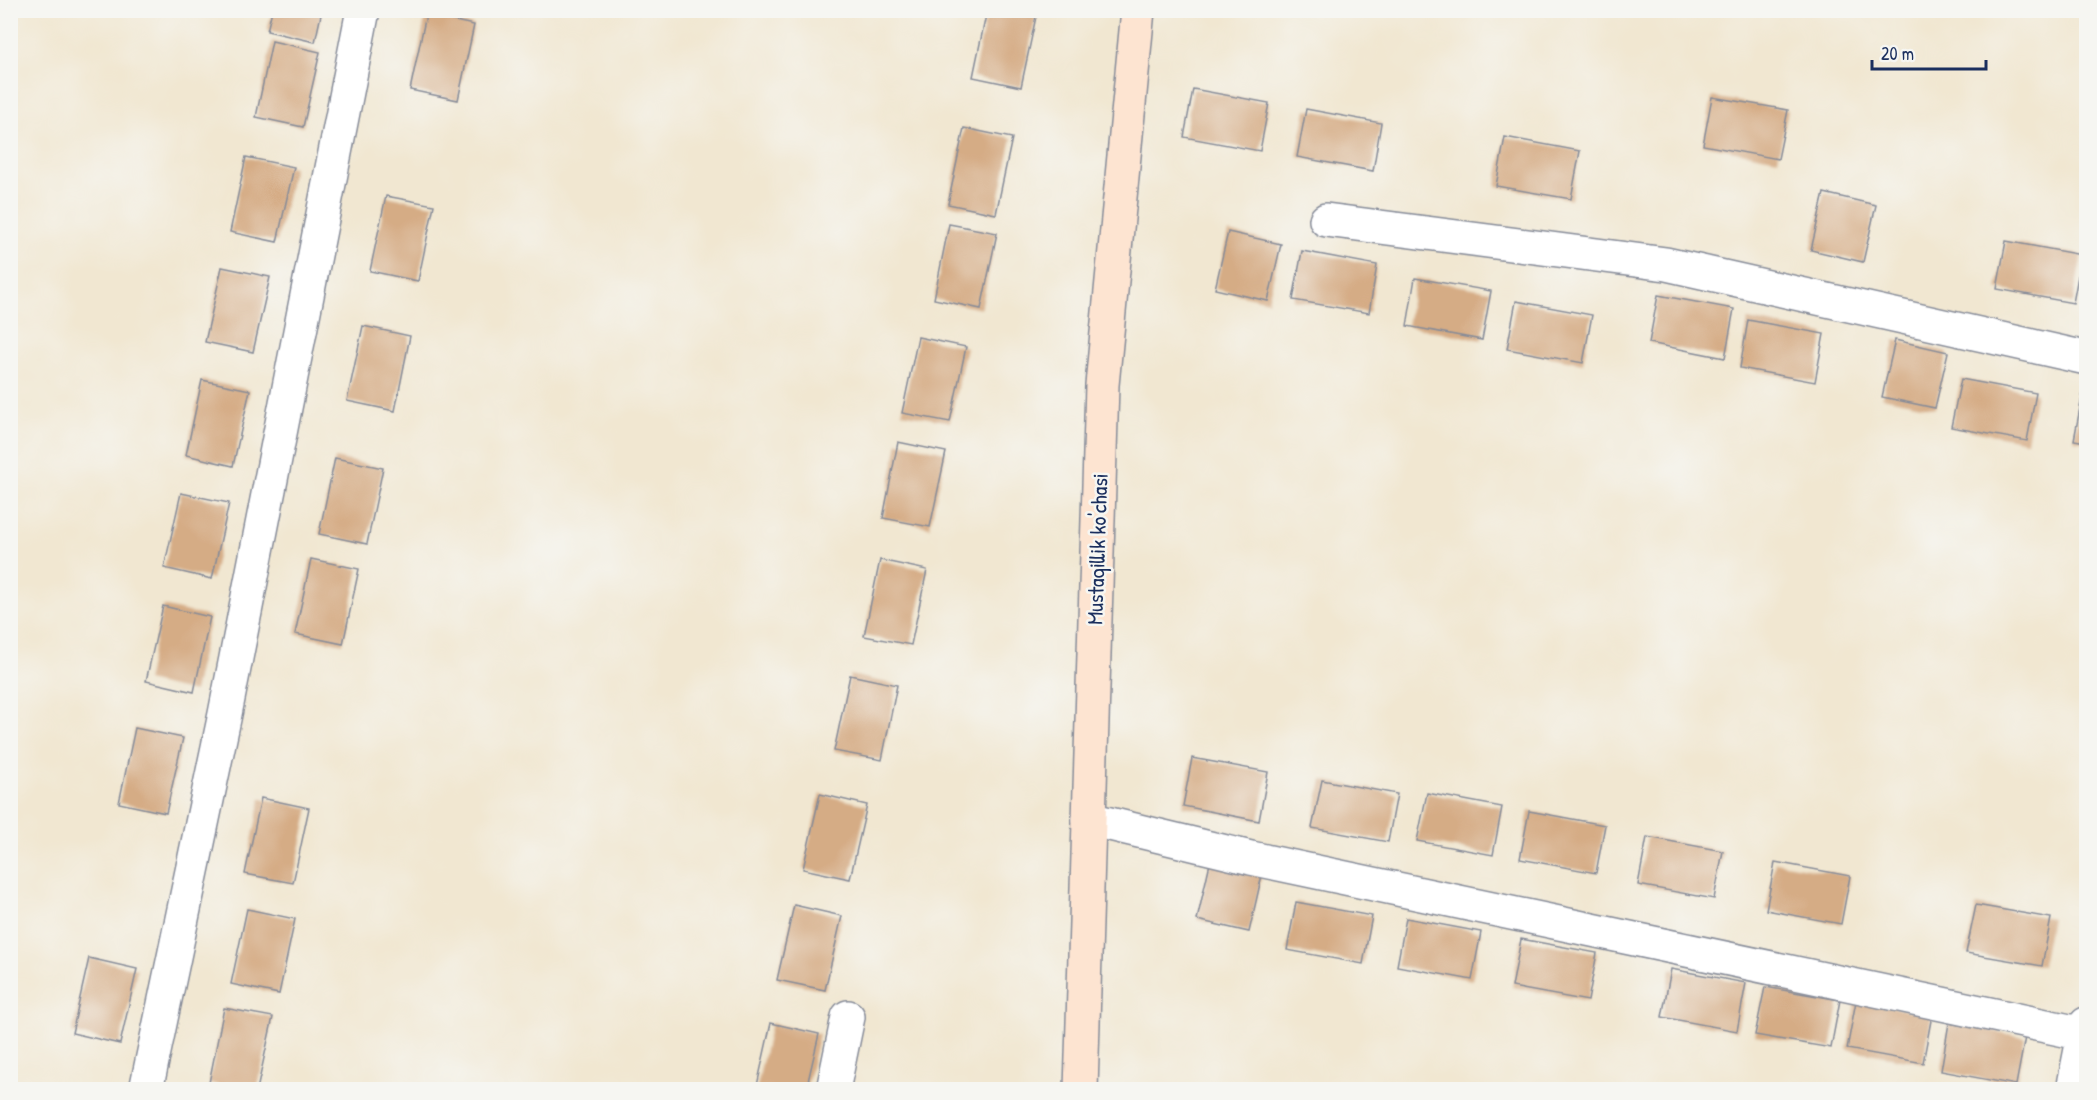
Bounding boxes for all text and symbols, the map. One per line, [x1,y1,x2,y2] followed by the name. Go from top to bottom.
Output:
[1872,33,1986,71] scale bar
[1881,41,1914,66] text: 20 m
[1079,473,1115,625] street label: Mustaqillik ko'chasi

